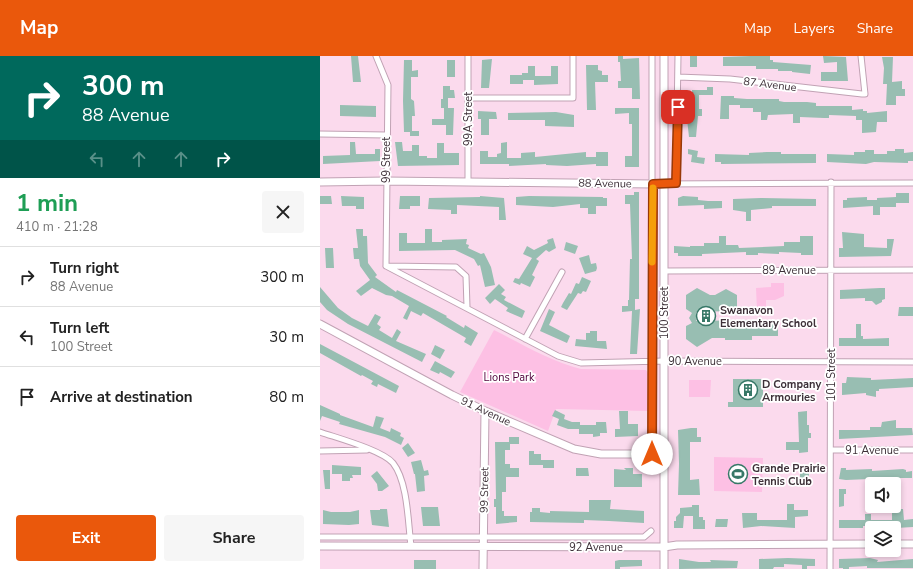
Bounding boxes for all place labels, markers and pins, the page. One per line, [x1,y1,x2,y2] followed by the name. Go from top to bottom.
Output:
[661,90,695,124] pin
[720,303,817,331] place label: Swanavon Elementary School
[695,305,717,327] building icon: Swanavon Elementary School
[762,377,821,405] place label: D Company Armouries
[737,379,759,401] building icon: D Company Armouries
[752,461,826,489] place label: Grande Prairie Tennis Club
[727,463,749,485] sports icon: Grande Prairie Tennis Club

